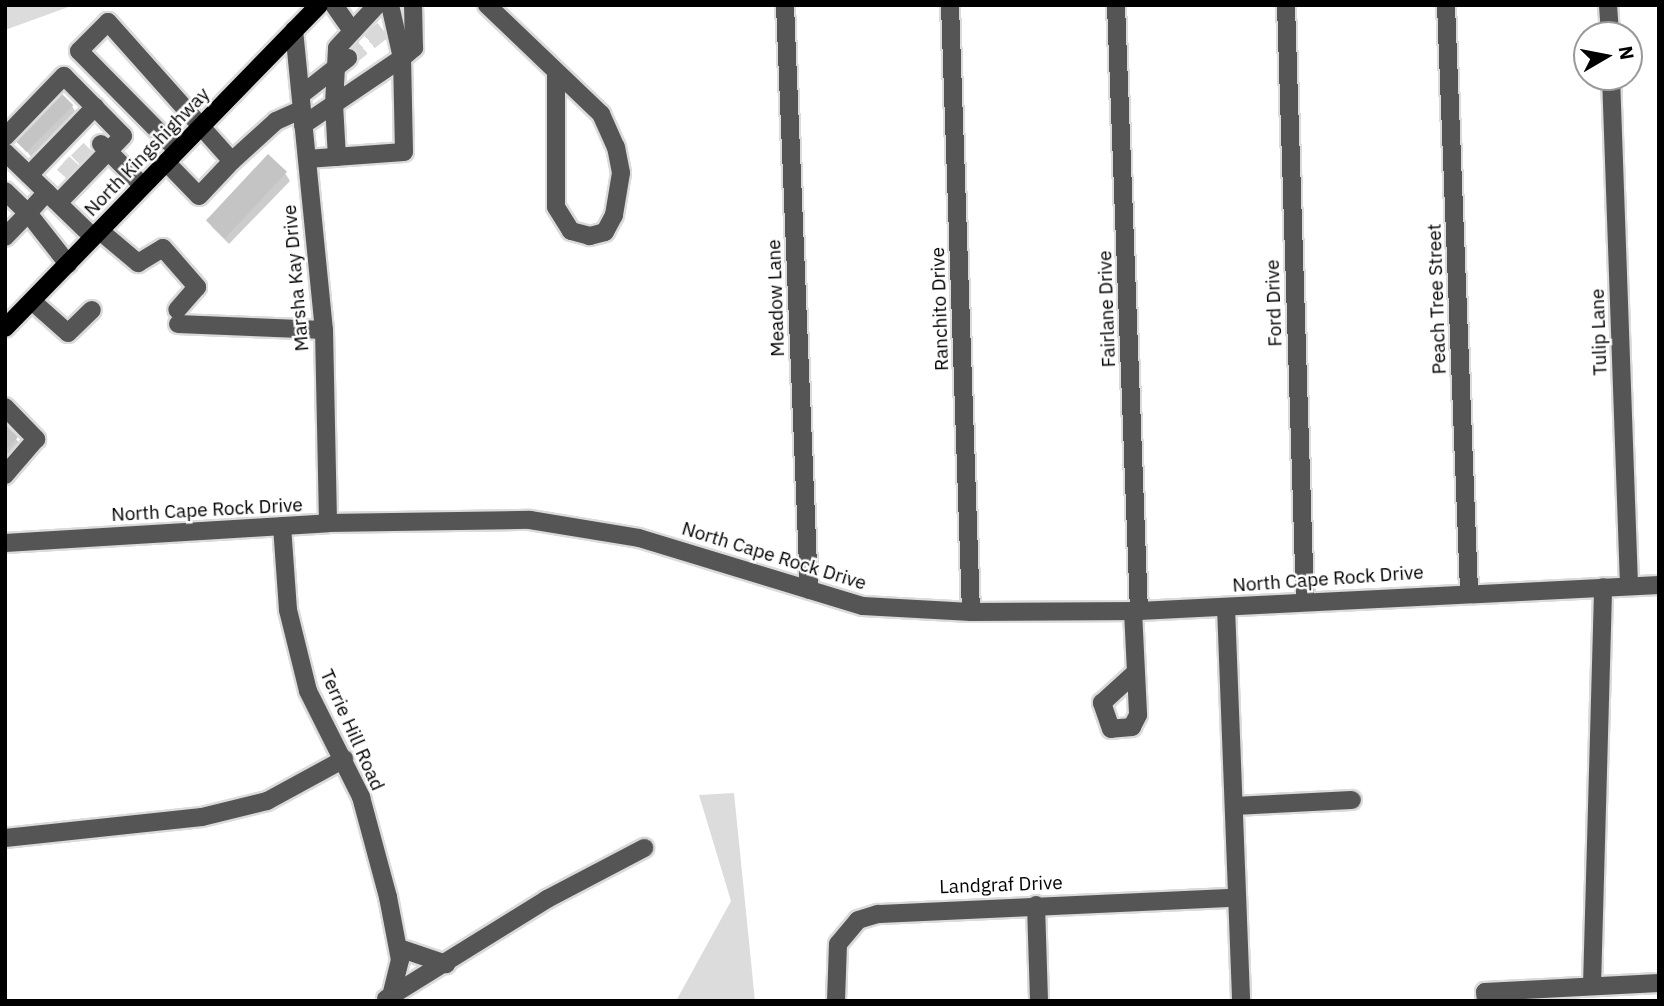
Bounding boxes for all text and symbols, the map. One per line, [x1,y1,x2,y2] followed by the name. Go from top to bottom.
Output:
[1573,21,1643,91] north arrow
[1614,44,1640,62] text: N
[80,83,214,221] street label: North Kingshighway
[278,204,314,352] street label: Marsha Kay Drive
[1423,223,1451,375] street label: Peach Tree Street
[763,239,789,357] street label: Meadow Lane
[926,247,954,371] street label: Ranchito Drive
[1094,250,1120,368] street label: Fairlane Drive
[1261,259,1287,347] street label: Ford Drive
[1586,288,1612,376] street label: Tulip Lane
[111,494,303,526] street label: North Cape Rock Drive
[679,517,869,595] street label: North Cape Rock Drive
[1232,561,1424,597] street label: North Cape Rock Drive
[315,666,389,794] street label: Terrie Hill Road
[939,871,1063,899] street label: Landgraf Drive

